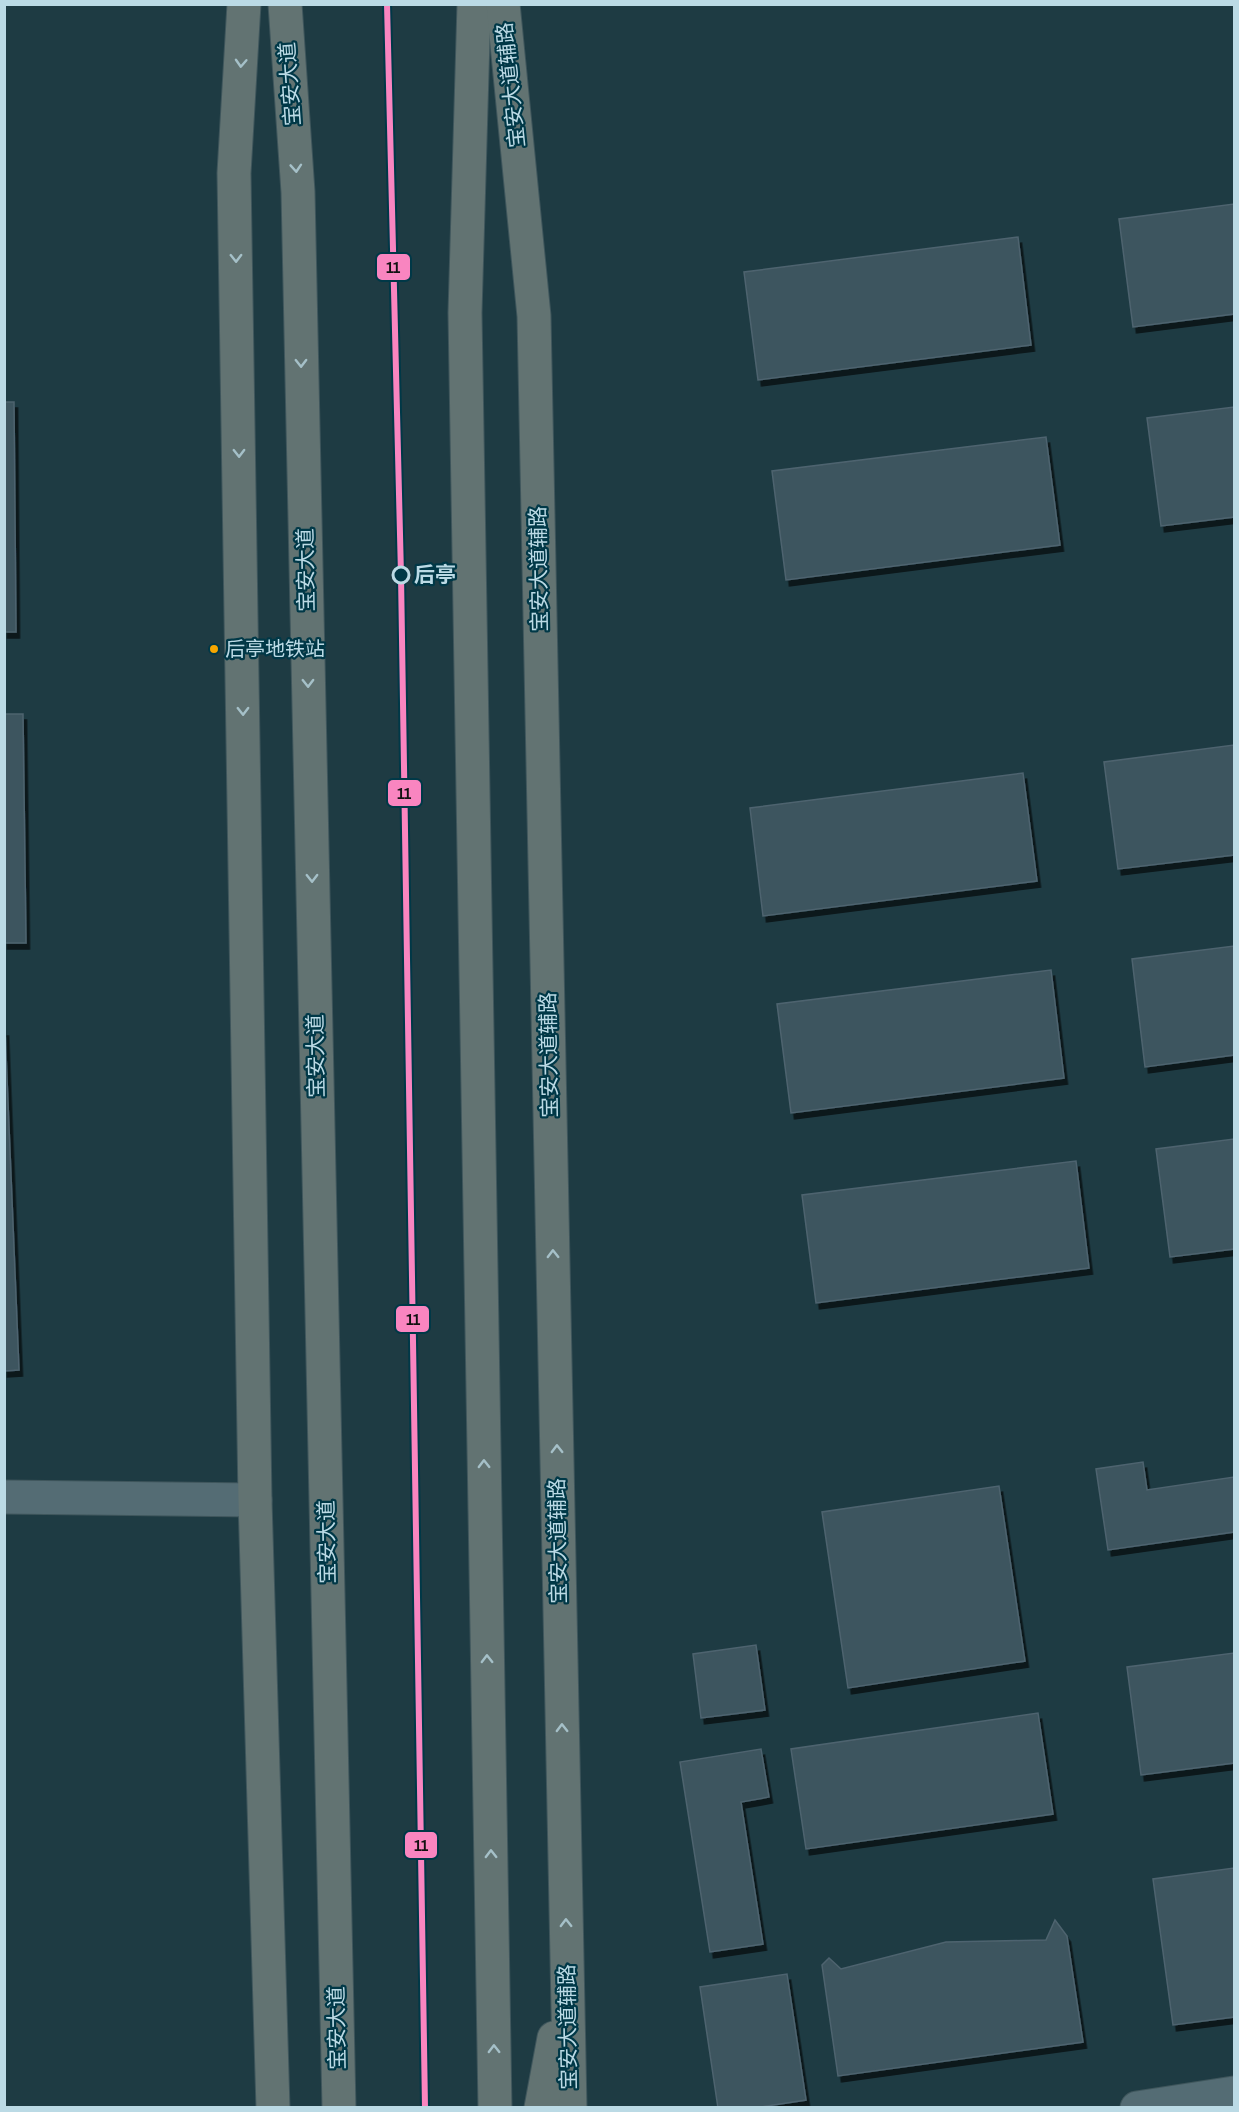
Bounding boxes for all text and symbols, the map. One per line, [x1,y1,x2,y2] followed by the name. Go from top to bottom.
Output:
[489,21,532,149] street label: 宝安大道辅路
[272,41,307,127] street label: 宝安大道
[235,58,248,67] one-way arrow
[289,163,302,172] one-way arrow
[229,253,242,262] one-way arrow
[376,253,411,281] line badge: 11
[386,256,401,278] text: 11
[295,358,307,367] one-way arrow
[233,448,245,457] one-way arrow
[523,506,554,632] street label: 宝安大道辅路
[290,528,321,612] street label: 宝安大道
[414,560,456,589] place label: 后亭
[392,566,410,584] marker: 后亭
[225,635,325,662] place label: 后亭地铁站
[208,643,220,655] marker: 后亭地铁站
[302,679,314,688] one-way arrow
[237,706,249,715] one-way arrow
[387,779,422,807] line badge: 11
[397,782,412,804] text: 11
[306,874,319,883] one-way arrow
[533,992,564,1118] street label: 宝安大道辅路
[300,1014,331,1098] street label: 宝安大道
[547,1250,559,1259] one-way arrow
[395,1305,430,1333] line badge: 11
[406,1308,421,1330] text: 11
[550,1445,563,1454] one-way arrow
[478,1460,490,1469] one-way arrow
[542,1478,573,1604] street label: 宝安大道辅路
[311,1500,342,1584] street label: 宝安大道
[481,1655,494,1664] one-way arrow
[556,1724,568,1733] one-way arrow
[404,1831,438,1859] line badge: 11
[414,1834,429,1856] text: 11
[485,1850,497,1859] one-way arrow
[560,1919,572,1928] one-way arrow
[552,1964,583,2090] street label: 宝安大道辅路
[321,1986,352,2070] street label: 宝安大道
[488,2045,500,2054] one-way arrow

